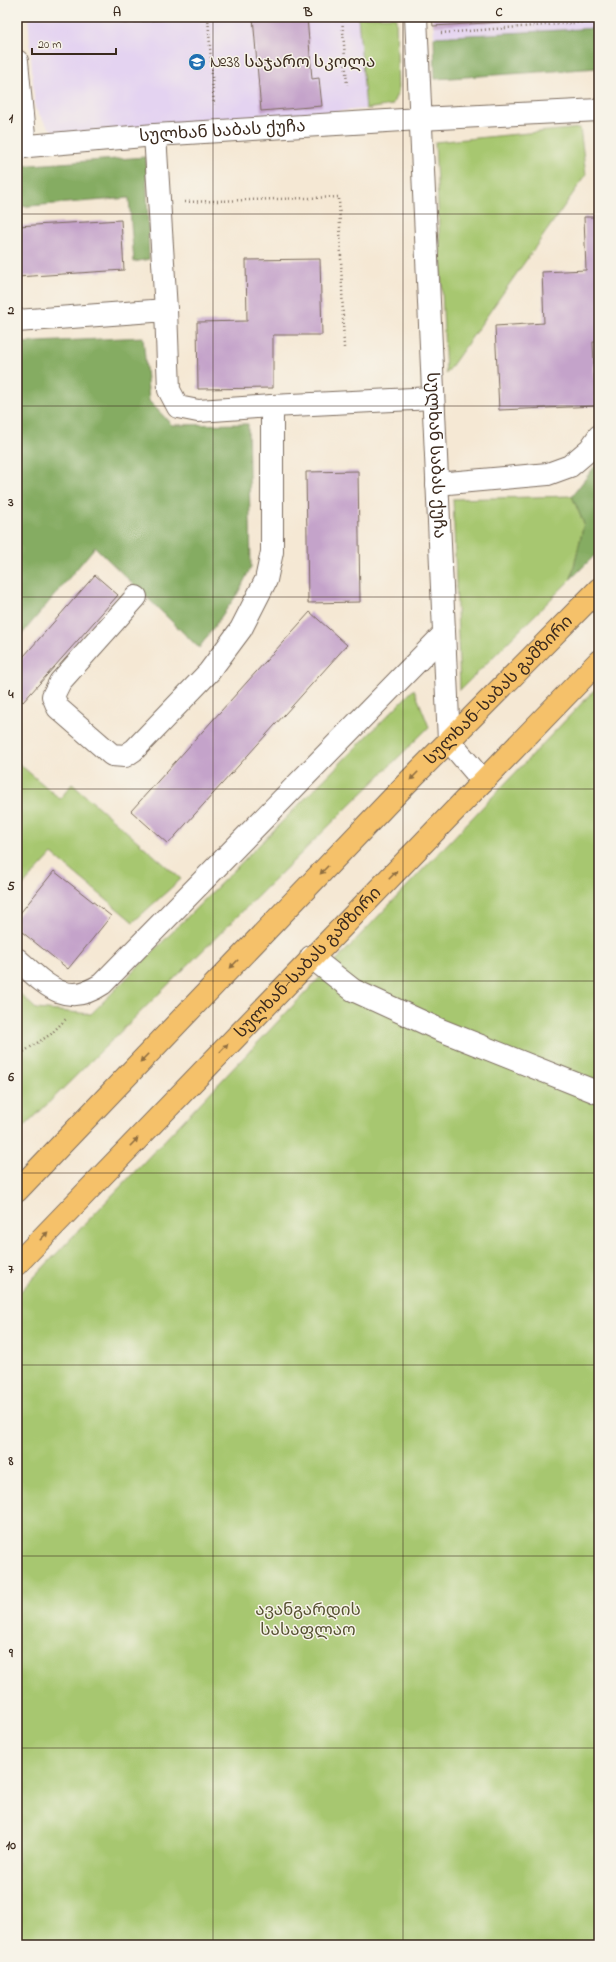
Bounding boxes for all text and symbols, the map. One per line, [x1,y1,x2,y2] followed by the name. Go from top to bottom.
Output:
[113,3,121,22] text: A
[303,3,313,22] text: B
[495,3,503,22] text: C
[32,30,116,56] scale bar
[38,36,61,54] text: 20 m
[210,50,375,75] place label: №38 საჯარო სკოლა
[187,52,207,72] school or university icon: №38 საჯარო სკოლა
[9,109,14,128] text: 1
[138,113,306,149] street label: სულხან საბას ქუჩა
[7,301,15,320] text: 2
[420,372,452,539] street label: სულხან საბას ქუჩა
[7,493,14,512] text: 3
[419,610,579,771] street label: სულხან-საბას გამზირი
[7,685,14,704] text: 4
[409,771,419,781] one-way arrow
[319,865,329,875] one-way arrow
[388,870,398,880] one-way arrow
[7,877,15,896] text: 5
[229,881,387,1044] street label: სულხან-საბას გამზირი
[229,959,239,969] one-way arrow
[219,1043,229,1053] one-way arrow
[139,1053,149,1063] one-way arrow
[7,1068,14,1087] text: 6
[129,1137,139,1147] one-way arrow
[39,1231,49,1241] one-way arrow
[8,1260,14,1279] text: 7
[8,1452,14,1471] text: 8
[255,1598,361,1643] park label: ავანგარდის სასაფლაო
[8,1644,14,1663] text: 9
[6,1836,16,1855] text: 10

